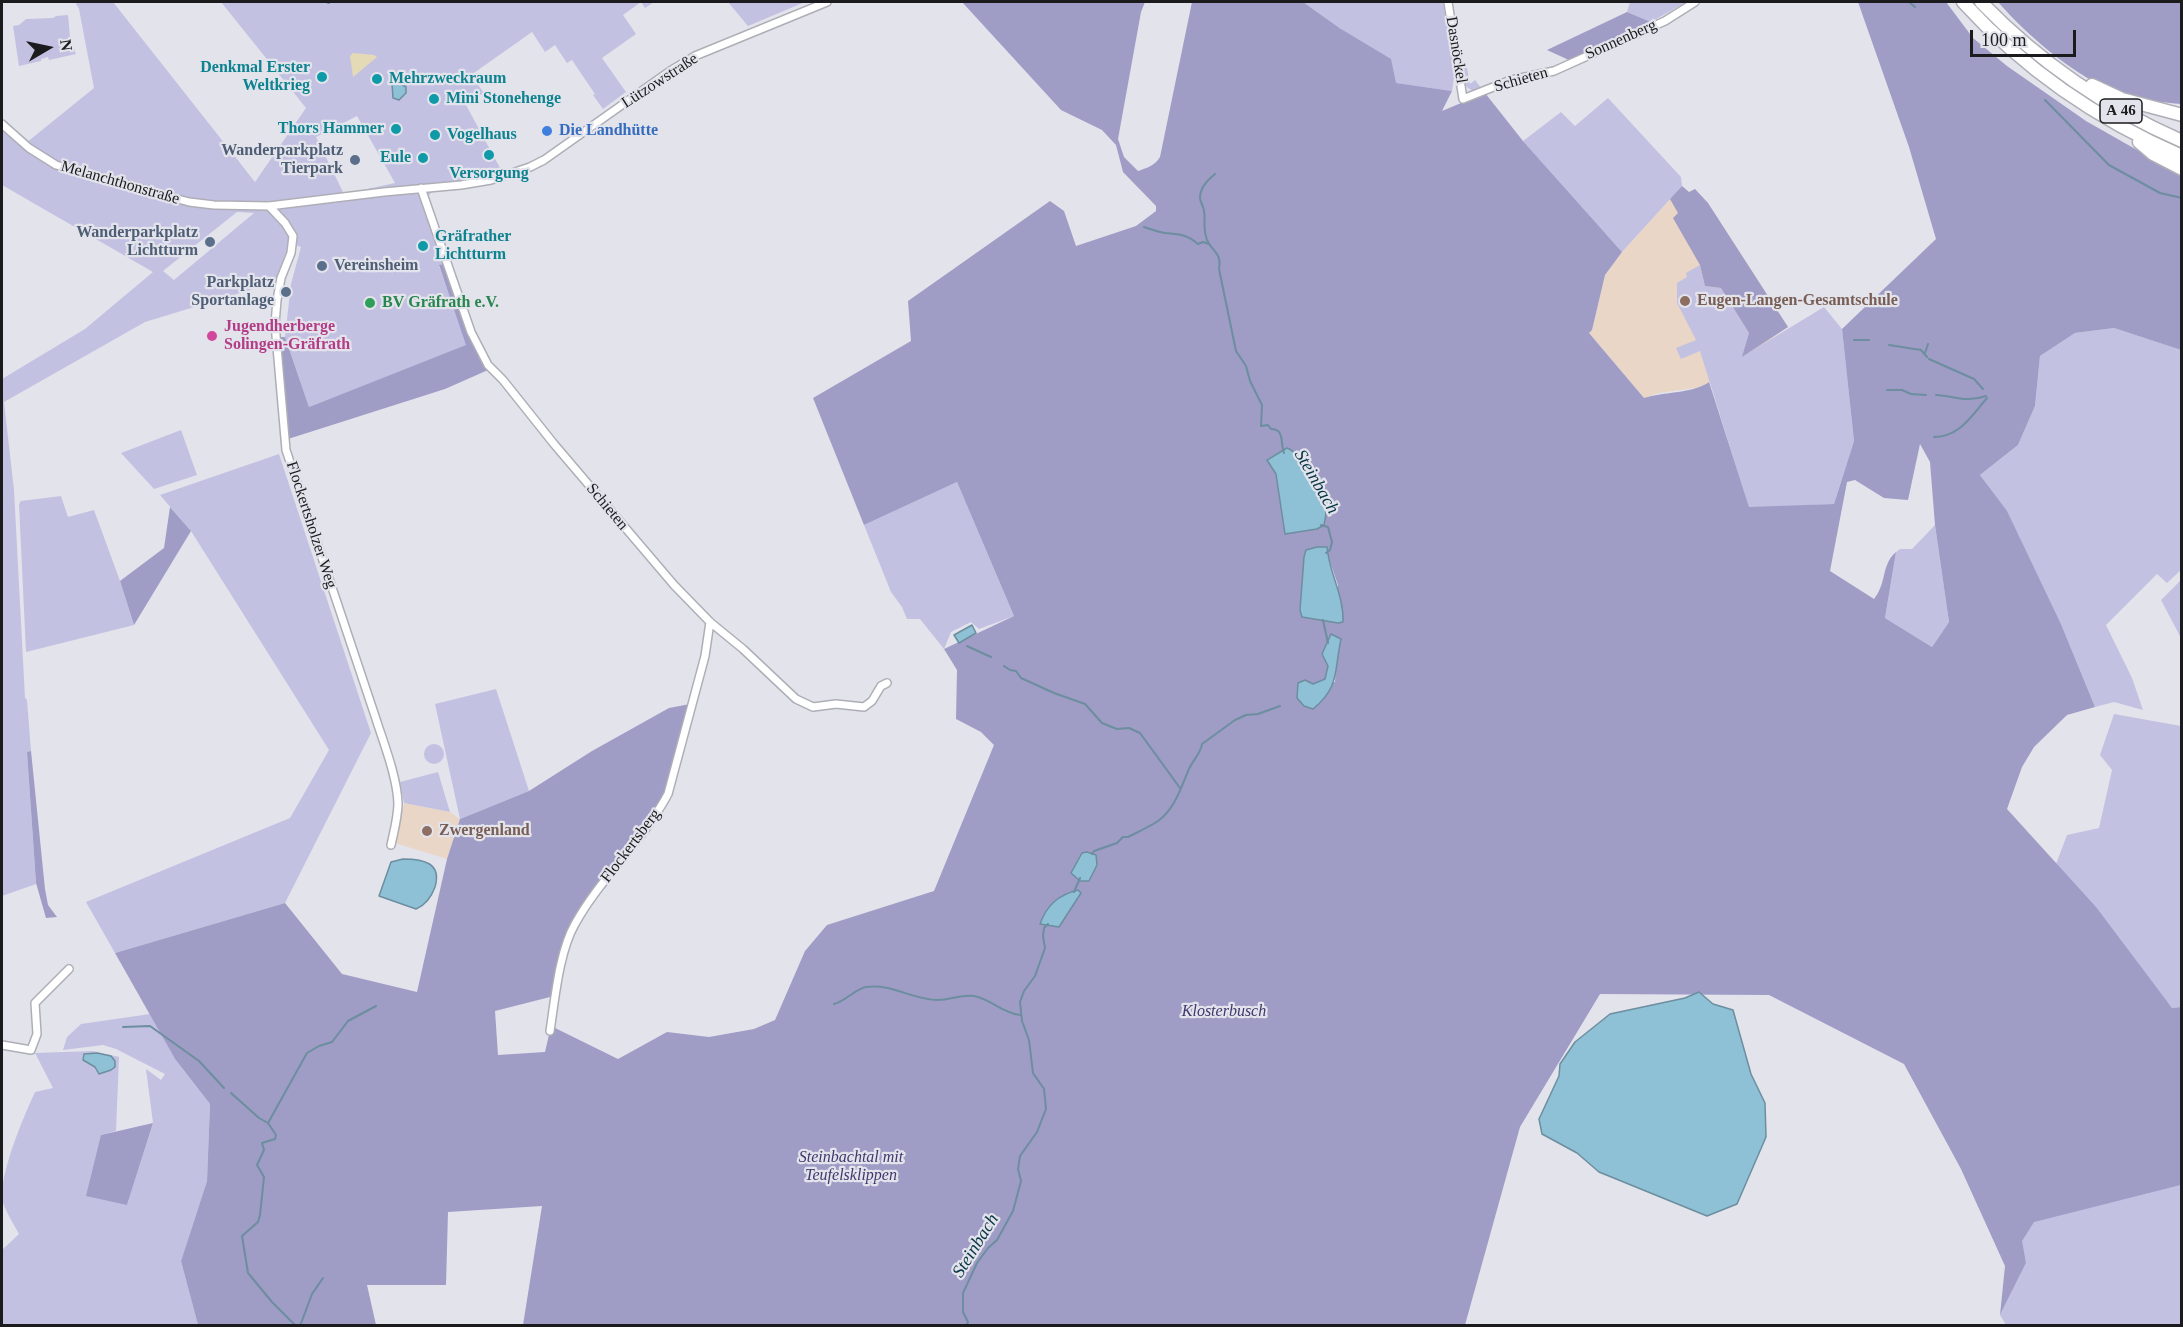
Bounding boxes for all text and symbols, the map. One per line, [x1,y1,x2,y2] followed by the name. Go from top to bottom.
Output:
[1441,15,1471,85] street label: Dasnöckel
[1582,16,1660,64] street label: Sonnenberg
[18,18,78,78] north arrow
[1973,18,2080,56] scale bar
[1981,30,2027,50] text: 100 m
[57,38,76,52] text: N
[618,49,702,113] street label: Lützowstraße
[200,58,310,96] place label: Denkmal Erster Weltkrieg
[1492,63,1550,97] street label: Schieten
[389,69,506,89] place label: Mehrzweckraum
[315,70,329,84] marker: Denkmal Erster Weltkrieg
[370,72,384,86] marker: Mehrzweckraum
[446,89,561,109] place label: Mini Stonehenge
[427,92,441,106] marker: Mini Stonehenge
[2100,99,2142,123] road number: A 46
[278,119,384,139] place label: Thors Hammer
[559,121,658,141] place label: Die Landhütte
[389,122,403,136] marker: Thors Hammer
[540,124,554,138] marker: Die Landhütte
[447,125,517,145] place label: Vogelhaus
[428,128,442,142] marker: Vogelhaus
[221,141,343,179] place label: Wanderparkplatz Tierpark
[380,148,411,168] place label: Eule
[482,148,496,162] marker: Versorgung
[416,151,430,165] marker: Eule
[348,153,362,167] marker: Wanderparkplatz Tierpark
[58,157,182,209] street label: Melanchthonstraße
[449,164,529,184] place label: Versorgung
[76,223,198,261] place label: Wanderparkplatz Lichtturm
[435,227,511,265] place label: Gräfrather Lichtturm
[203,235,217,249] marker: Wanderparkplatz Lichtturm
[416,239,430,253] marker: Gräfrather Lichtturm
[334,256,418,276] place label: Vereinsheim
[315,259,329,273] marker: Vereinsheim
[191,273,274,311] place label: Parkplatz Sportanlage
[279,285,293,299] marker: Parkplatz Sportanlage
[1697,291,1898,311] place label: Eugen-Langen-Gesamtschule
[382,293,499,313] place label: BV Gräfrath e.V.
[1678,294,1692,308] marker: Eugen-Langen-Gesamtschule
[363,296,377,310] marker: BV Gräfrath e.V.
[224,317,350,355] place label: Jugendherberge Solingen-Gräfrath
[205,329,219,343] marker: Jugendherberge Solingen-Gräfrath
[1289,446,1343,518] water label: Steinbach
[281,459,341,591] street label: Flockertsholzer Weg
[582,480,632,534] street label: Schieten
[597,805,665,887] street label: Flockertsberg
[439,821,530,841] place label: Zwergenland
[420,824,434,838] marker: Zwergenland
[1182,1002,1266,1022] park label: Klosterbusch
[799,1148,903,1186] park label: Steinbachtal mit Teufelsklippen
[948,1210,1004,1282] water label: Steinbach

